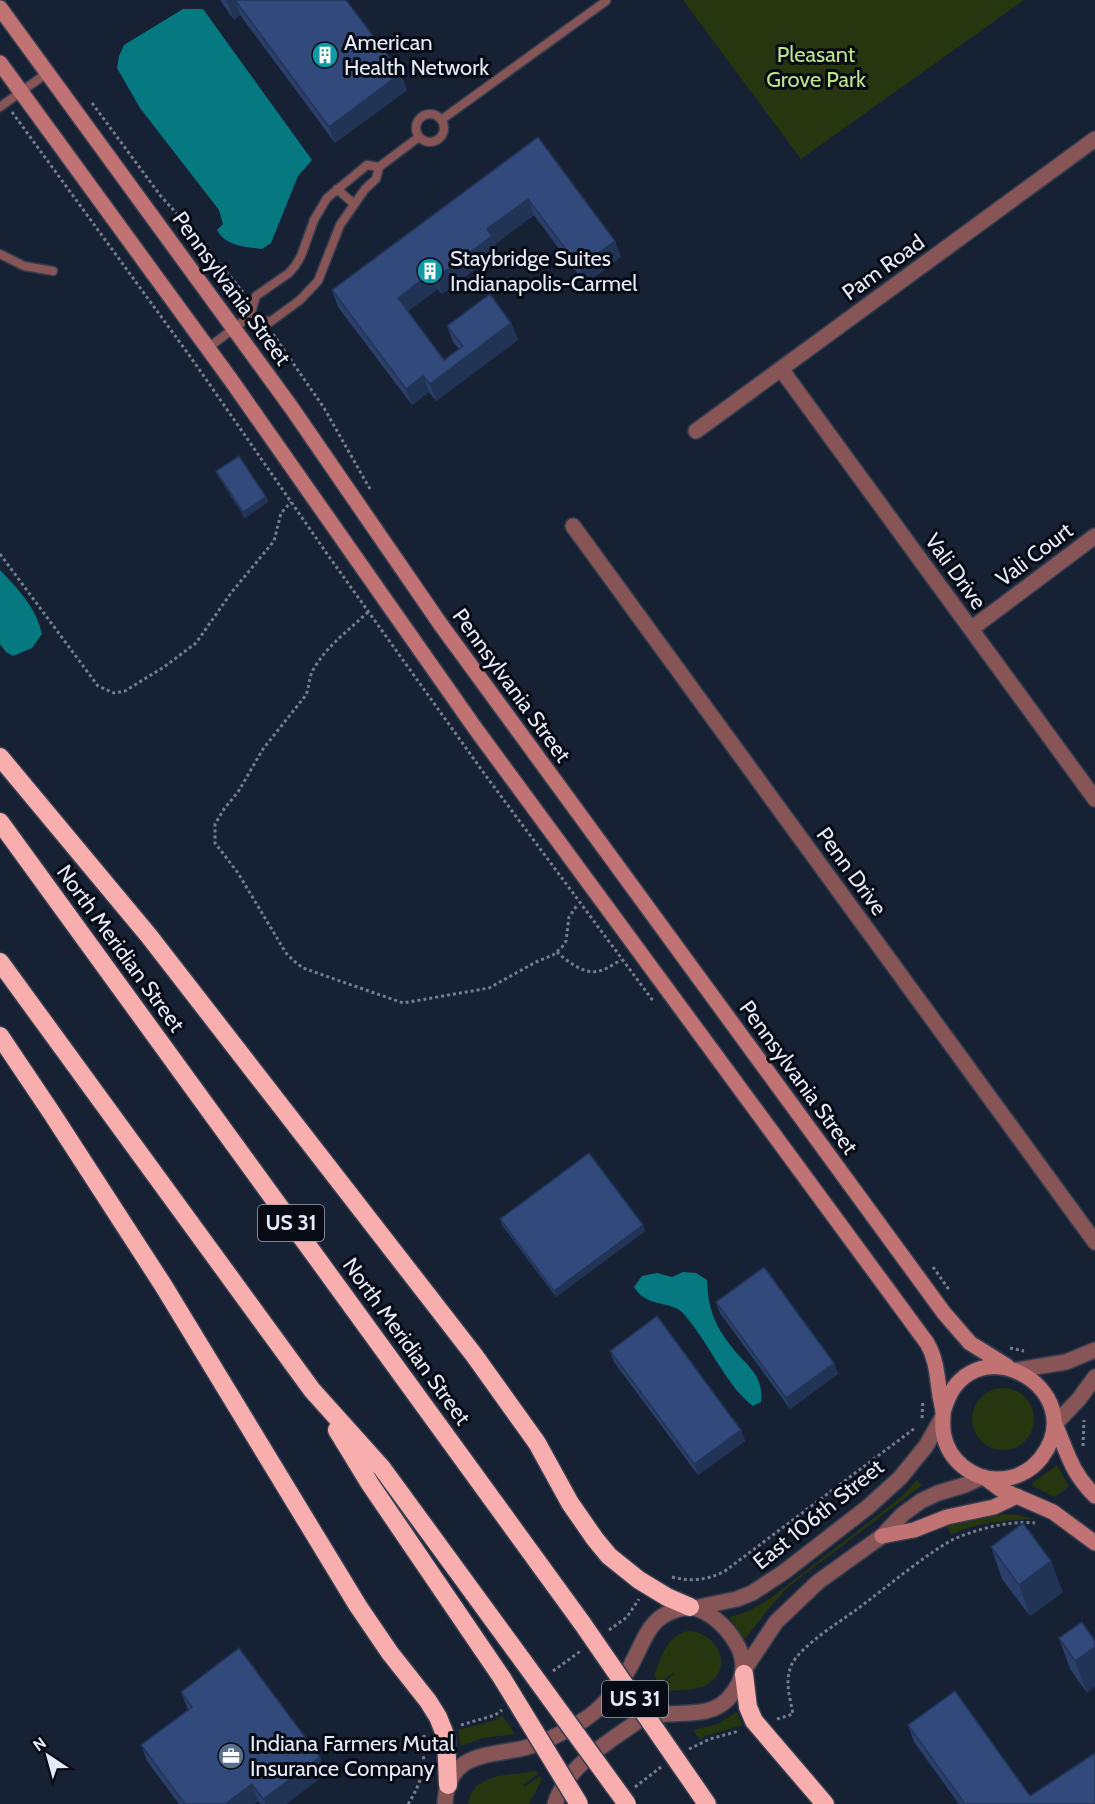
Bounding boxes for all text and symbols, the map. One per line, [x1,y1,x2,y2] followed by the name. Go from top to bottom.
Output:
[344,29,489,81] place label: American Health Network
[310,40,340,70] building icon: American Health Network
[766,41,866,93] park label: Pleasant Grove Park
[167,206,297,371] street label: Pennsylvania Street
[837,229,930,306] street label: Pam Road
[450,245,638,297] place label: Staybridge Suites Indianapolis-Carmel
[415,256,445,286] building icon: Staybridge Suites Indianapolis-Carmel
[991,516,1078,592] street label: Vali Court
[919,528,992,615] street label: Vali Drive
[447,603,577,768] street label: Pennsylvania Street
[811,822,893,921] street label: Penn Drive
[51,859,191,1038] street label: North Meridian Street
[734,995,864,1160] street label: Pennsylvania Street
[258,1205,324,1241] road number: US 31
[337,1252,477,1431] street label: North Meridian Street
[748,1453,889,1575] street label: East 106th Street
[602,1681,668,1717] road number: US 31
[18,1726,78,1786] north arrow
[250,1730,455,1782] place label: Indiana Farmers Mutal Insurance Company
[29,1733,50,1755] text: N
[216,1741,246,1771] office icon: Indiana Farmers Mutal Insurance Company

